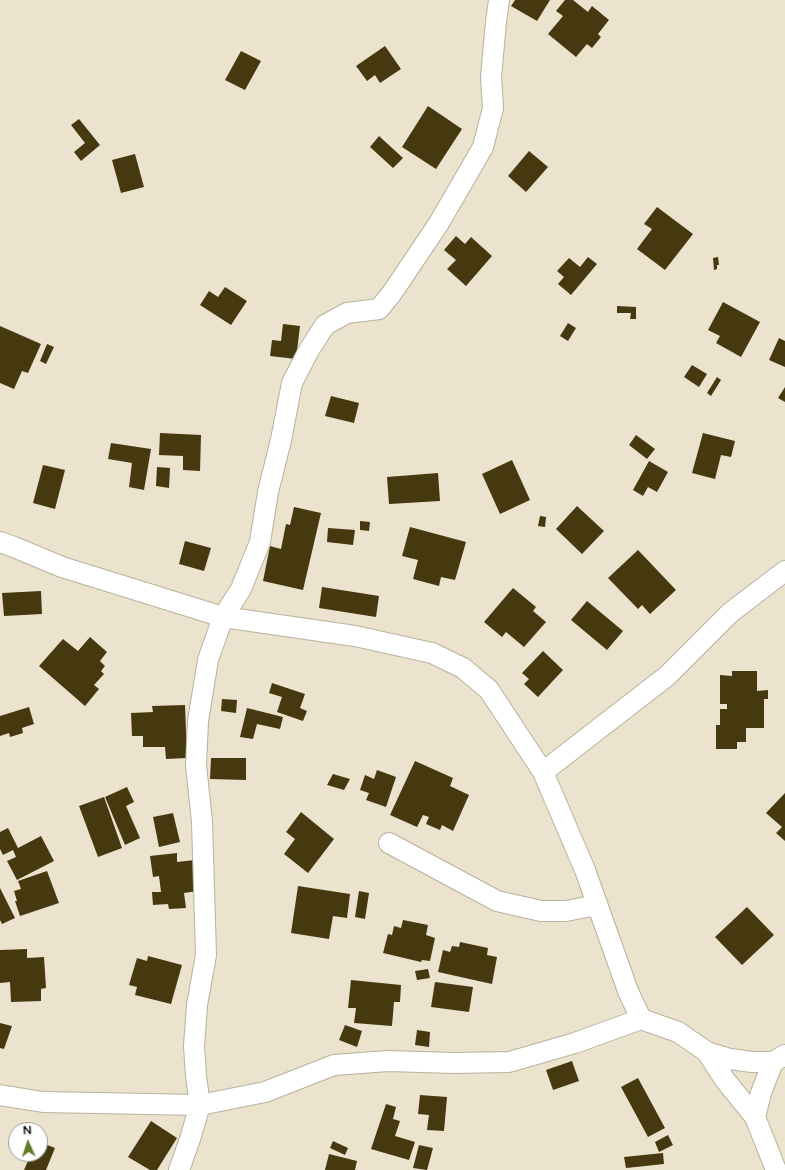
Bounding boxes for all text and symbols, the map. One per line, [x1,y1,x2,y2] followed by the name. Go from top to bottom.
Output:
[8,1122,48,1162] north arrow
[23,1124,32,1137] text: N

